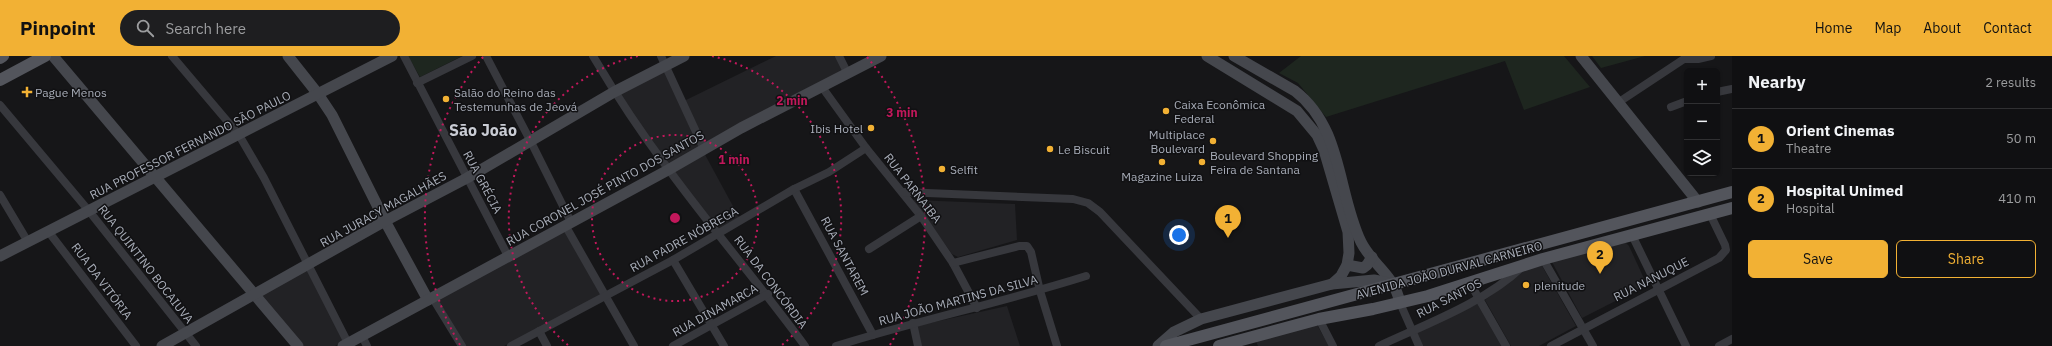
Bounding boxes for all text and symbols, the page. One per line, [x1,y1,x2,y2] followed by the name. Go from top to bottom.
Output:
[120,10,400,46] search box
[20,16,96,40] text: Pinpoint
[134,17,156,39] icon: search
[166,19,246,38] text: Search here
[1815,19,1852,37] text: Home
[1874,19,1901,37] text: Map
[1923,19,1961,37] text: About
[1983,19,2032,37] text: Contact
[1684,68,1720,176] map controls
[1684,68,1720,104] button: +
[1748,71,1806,93] text: Nearby
[1985,74,2036,91] text: 2 results
[35,85,107,100] place label: Pague Menos
[454,85,578,114] place label: Salão do Reino das Testemunhas de Jeová
[22,87,32,97] marker: Pague Menos
[87,88,293,202] street label: RUA PROFESSOR FERNANDO SÃO PAULO
[776,93,808,108] text: 2 min
[441,94,451,104] marker: Salão do Reino das Testemunhas de Jeová
[1174,97,1266,126] place label: Caixa Econômica Federal
[1684,104,1720,140] button: −
[886,105,918,120] text: 3 min
[1161,106,1171,116] marker: Caixa Econômica Federal
[449,120,517,140] district label: São João
[810,121,863,136] place label: Ibis Hotel
[1786,121,1895,140] text: Orient Cinemas
[866,123,876,133] marker: Ibis Hotel
[504,127,706,249] street label: RUA CORONEL JOSÉ PINTO DOS SANTOS
[1149,127,1205,156] place label: Multiplace Boulevard
[1757,130,1765,147] text: 1
[2006,130,2036,147] text: 50 m
[1208,136,1218,146] marker: Multiplace Boulevard
[1684,140,1720,176] button: layers
[1786,140,1831,157] text: Theatre
[1058,142,1110,157] place label: Le Biscuit
[1045,144,1055,154] marker: Le Biscuit
[460,148,506,216] street label: RUA GRÉCIA
[1210,148,1319,177] place label: Boulevard Shopping Feira de Santana
[881,150,945,226] street label: RUA PARNAIBA
[718,152,750,167] text: 1 min
[1157,157,1167,167] marker: Magazine Luiza
[1197,157,1207,167] marker: Boulevard Shopping Feira de Santana
[950,162,978,177] place label: Selfit
[937,164,947,174] marker: Selfit
[317,168,449,250] street label: RUA JURACY MAGALHÃES
[1121,169,1203,184] place label: Magazine Luiza
[1786,181,1903,200] text: Hospital Unimed
[1757,190,1765,207] text: 2
[1998,190,2036,207] text: 410 m
[1786,200,1835,217] text: Hospital
[95,202,197,326] street label: RUA QUINTINO BOCAIUVA
[627,203,741,275] street label: RUA PADRE NÓBREGA
[1215,205,1241,238] pin: 1
[668,211,682,225] centre of rings
[818,214,872,298] street label: RUA SANTAREM
[1169,225,1189,245] your location
[731,232,811,332] street label: RUA DA CONCÓRDIA
[1354,238,1544,302] street label: AVENIDA JOÃO DURVAL CARNEIRO
[68,240,136,322] street label: RUA DA VITÓRIA
[1748,240,1888,278] button: Save
[1896,240,2036,278] button: Share
[1587,241,1613,274] pin: 2
[1611,254,1691,304] street label: RUA NANUQUE
[877,271,1039,328] street label: RUA JOÃO MARTINS DA SILVA
[1414,275,1484,321] street label: RUA SANTOS
[1534,278,1586,293] place label: plenitude
[670,280,761,340] street label: RUA DINAMARCA
[1521,280,1531,290] marker: plenitude

